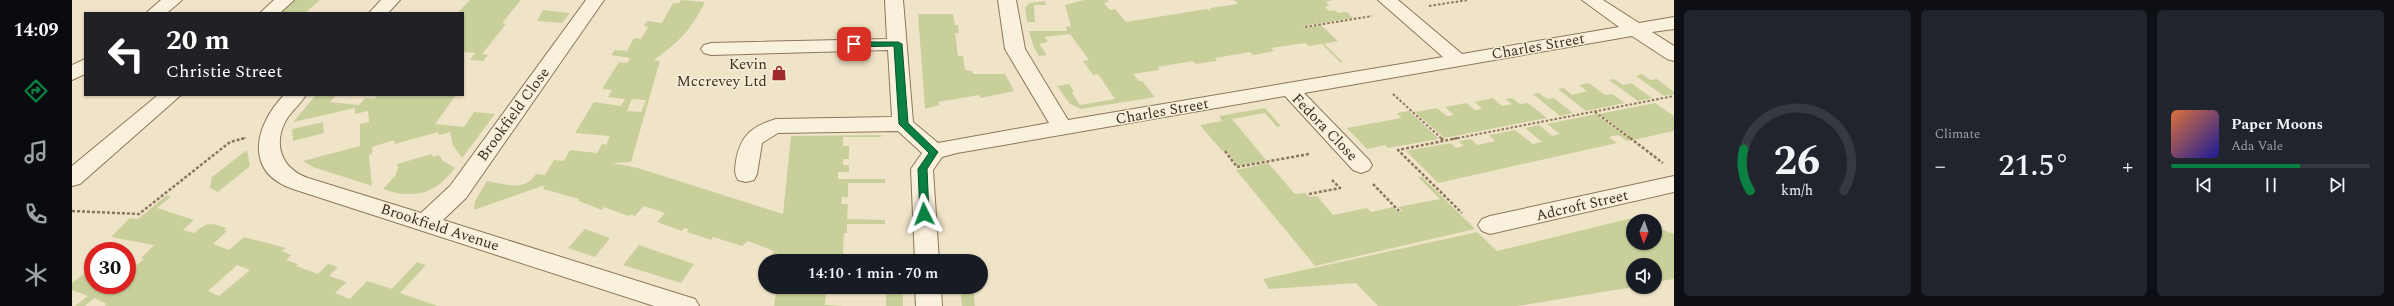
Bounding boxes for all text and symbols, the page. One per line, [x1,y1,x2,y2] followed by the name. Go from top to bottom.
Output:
[13,17,59,44] text: 14:09
[166,19,230,62] text: 20 m
[837,27,871,61] pin
[1490,27,1586,66] street label: Charles Street
[100,28,152,80] icon: left
[843,33,865,55] icon: arrive
[676,53,767,93] place label: Kevin Mccrevey Ltd
[166,58,282,85] text: Christie Street
[471,63,555,166] street label: Brookfield Close
[770,64,788,82] shop icon: Kevin Mccrevey Ltd
[22,77,50,105] icon: directions
[1286,88,1363,167] street label: Fedora Close
[1114,92,1210,131] street label: Charles Street
[2231,113,2323,136] text: Paper Moons
[1935,124,1980,144] text: Climate
[1774,130,1821,193] text: 26
[2231,136,2283,156] text: Ada Vale
[22,138,50,166] icon: music
[1998,143,2070,189] text: 21.5°
[1935,150,1946,183] text: −
[2122,150,2133,183] text: +
[2193,174,2215,196] icon: previous
[2260,174,2282,196] icon: pause
[2326,174,2348,196] icon: next
[1781,180,1813,202] text: km/h
[1534,184,1631,227] street label: Adcroft Street
[903,193,945,235] position arrow
[378,197,502,257] street label: Brookfield Avenue
[22,200,50,228] icon: phone
[1626,214,1662,250] north arrow
[1626,214,1662,294] map controls
[84,242,136,294] speed limit sign: 30
[1626,258,1662,294] button: sound
[22,261,50,289] icon: climate
[808,262,938,285] text: 14:10 · 1 min · 70 m

